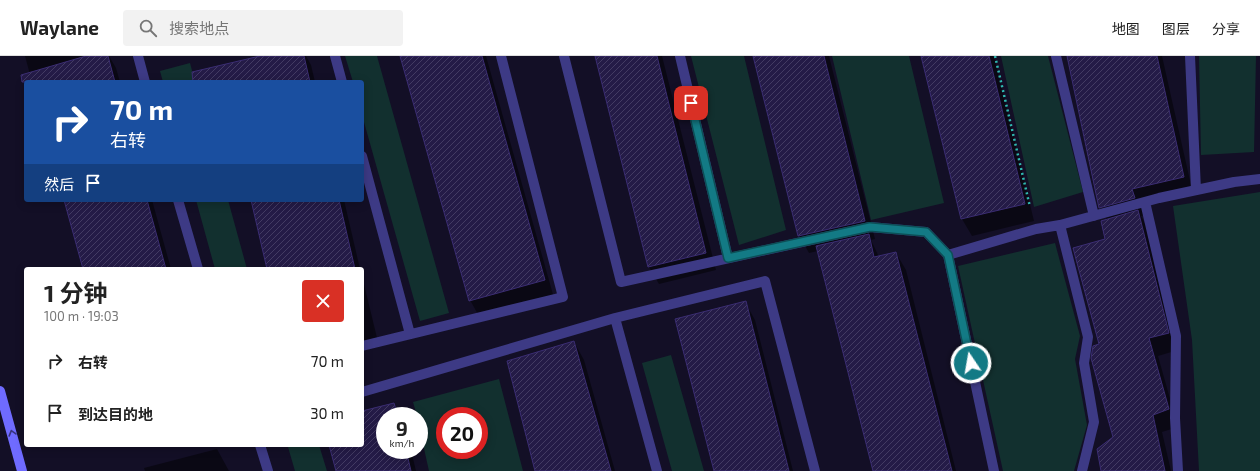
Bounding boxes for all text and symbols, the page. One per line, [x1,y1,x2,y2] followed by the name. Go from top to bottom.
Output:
[123,10,403,46] search box
[20,16,99,39] text: Waylane
[137,17,159,39] icon: search
[169,19,229,37] text: 搜索地点
[1112,20,1140,37] text: 地图
[1162,20,1190,37] text: 图层
[1212,20,1240,37] text: 分享
[674,86,708,120] pin
[110,92,173,126] text: 70 m
[680,92,702,114] icon: arrive
[44,96,96,148] icon: right
[110,129,146,151] text: 右转
[82,172,104,194] icon: arrive
[44,175,74,193] text: 然后
[44,278,108,307] text: 1 分钟
[302,280,344,322] button: close
[44,308,119,324] text: 100 m · 19:03
[950,342,992,384] position arrow
[44,350,66,372] icon: right
[311,352,344,370] text: 70 m
[78,353,108,371] text: 右转
[44,402,66,424] icon: arrive
[310,404,344,422] text: 30 m
[78,405,153,423] text: 到达目的地
[436,407,488,459] speed limit sign: 20
[396,416,408,440] text: 9
[8,430,17,437] one-way arrow
[390,437,414,449] text: km/h

